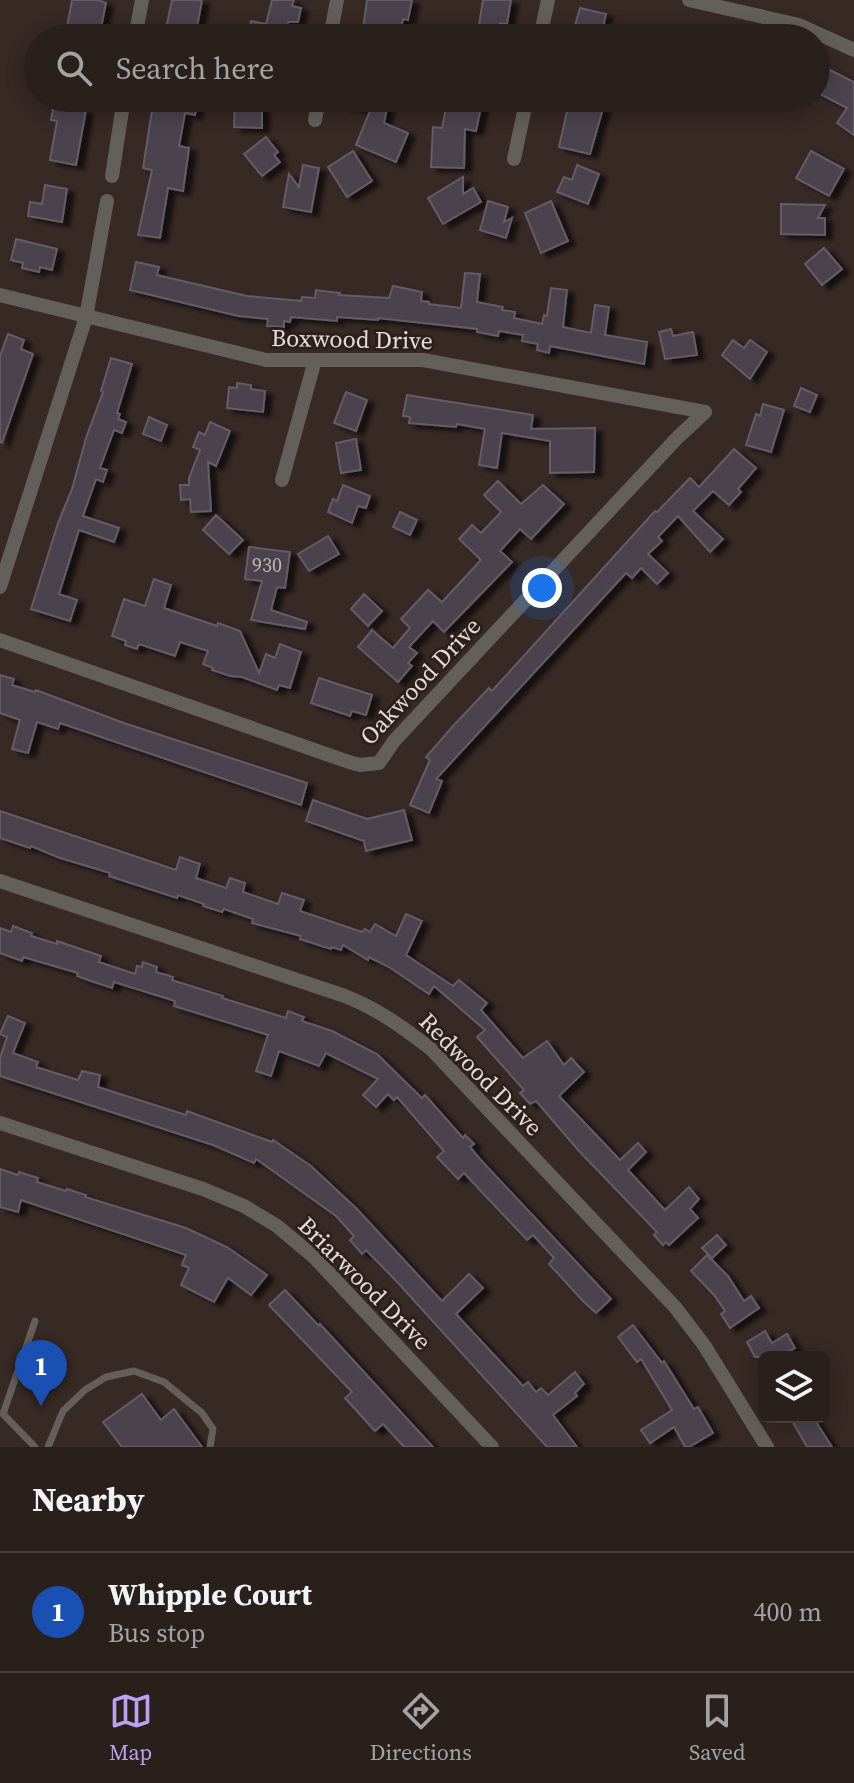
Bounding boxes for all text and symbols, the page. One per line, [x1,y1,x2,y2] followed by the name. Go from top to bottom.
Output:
[24,24,830,112] search box
[52,46,96,90] icon: search
[116,48,274,89] text: Search here
[271,321,433,357] street label: Boxwood Drive
[252,551,282,579] house number: 930
[522,568,562,608] your location
[352,610,488,752] street label: Oakwood Drive
[412,1005,550,1143] street label: Redwood Drive
[291,1209,439,1357] street label: Briarwood Drive
[15,1340,67,1406] pin: 1
[758,1351,830,1423] map controls
[758,1351,830,1423] button: layers
[32,1476,145,1522] text: Nearby
[108,1574,312,1615] text: Whipple Court
[51,1594,65,1630] text: 1
[754,1594,822,1630] text: 400 m
[108,1615,205,1651] text: Bus stop
[109,1689,153,1767] tab: Map
[370,1689,472,1767] tab: Directions
[689,1689,745,1767] tab: Saved

